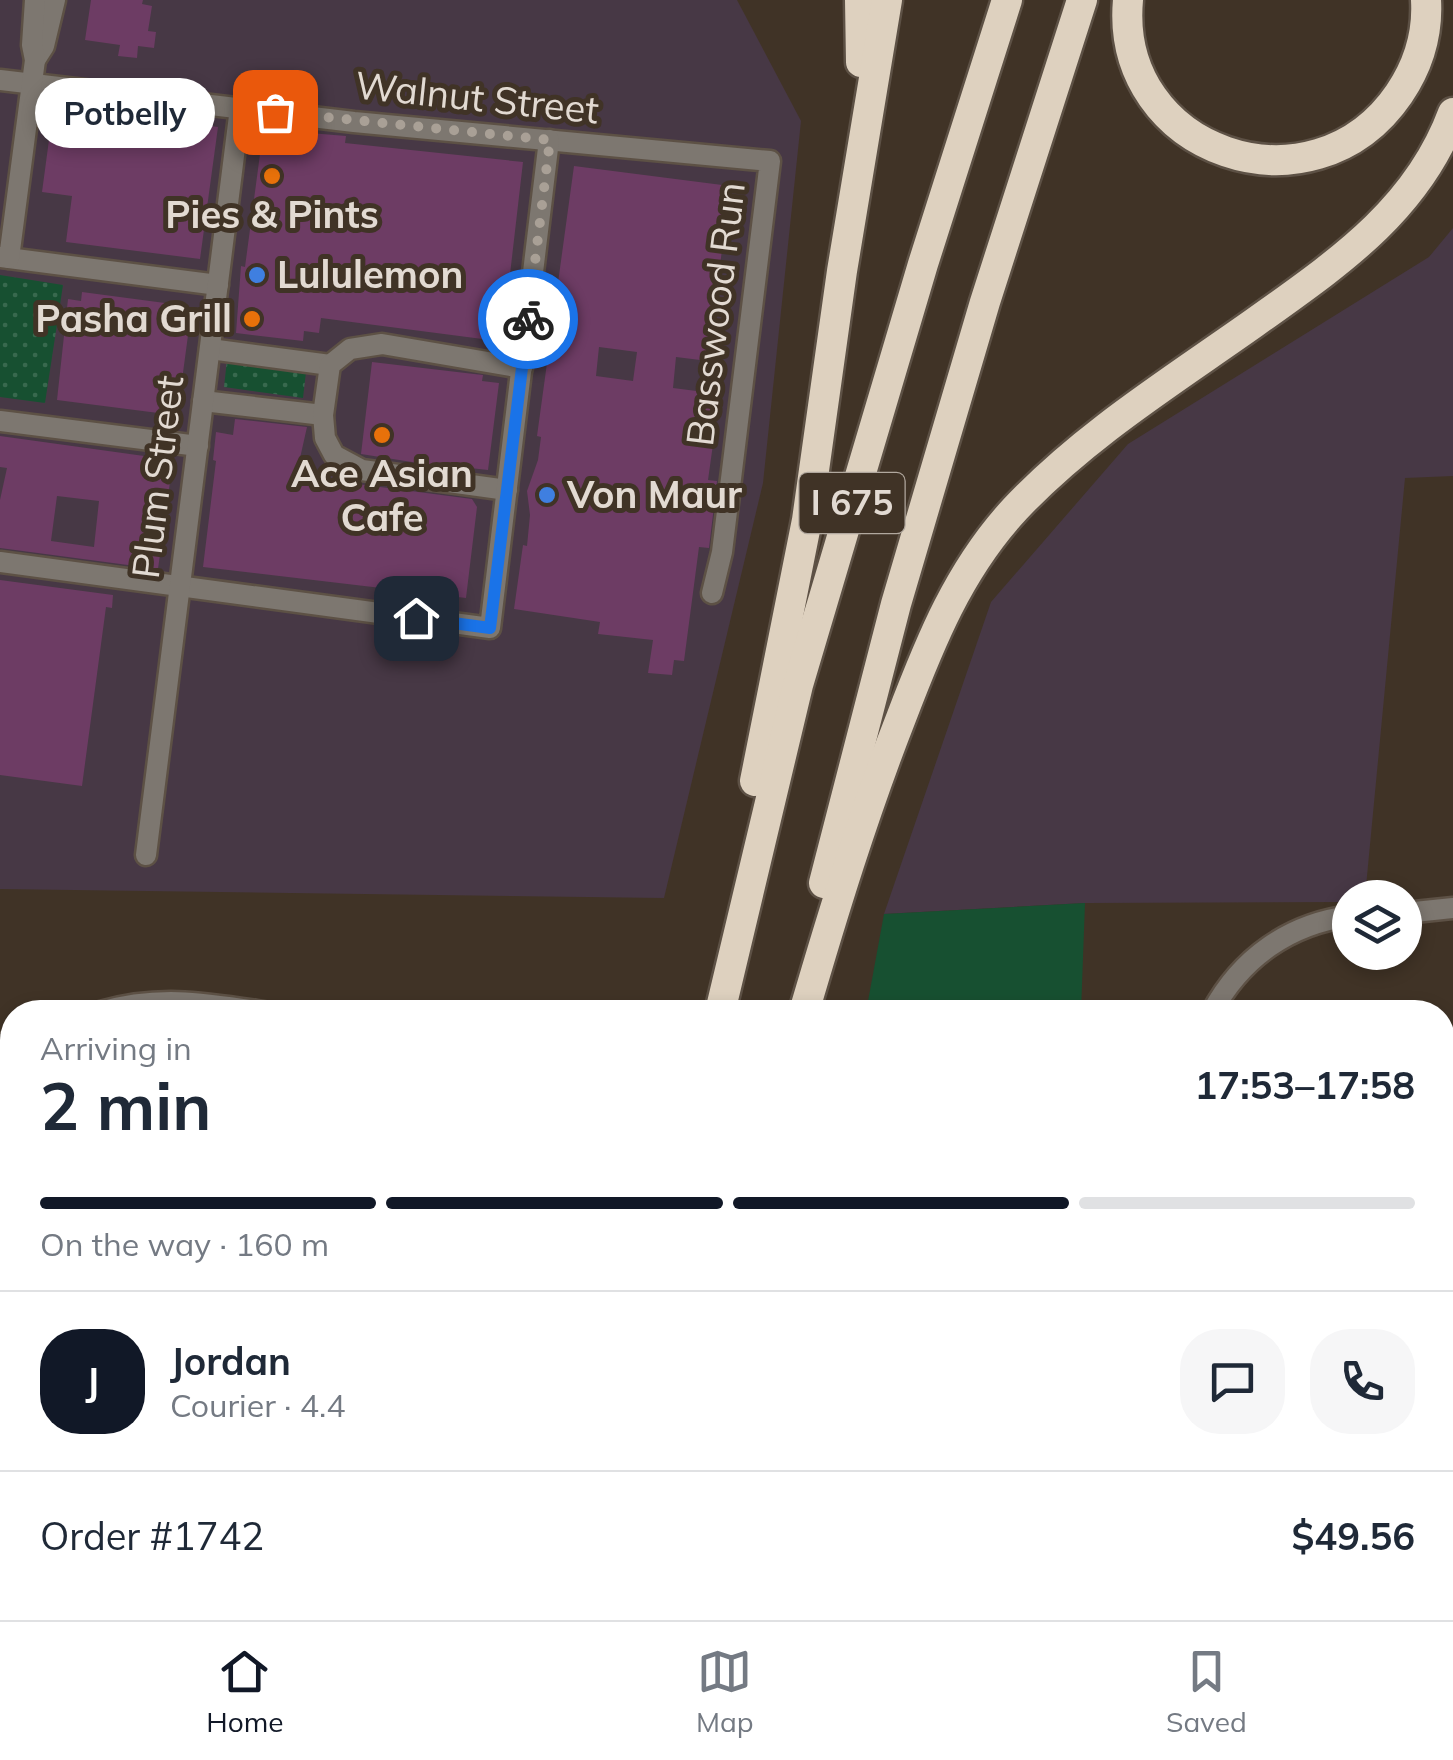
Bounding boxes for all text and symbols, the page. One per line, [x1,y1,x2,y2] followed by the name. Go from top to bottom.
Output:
[353,60,601,134] street label: Walnut Street
[233,70,318,155] pin
[35,77,215,147] callout: Potbelly
[248,85,303,140] icon: bag
[64,93,186,133] text: Potbelly
[261,165,283,187] marker: Pies & Pints
[675,179,755,448] street label: Basswood Run
[165,190,379,238] place label: Pies & Pints
[277,250,463,298] place label: Lululemon
[246,264,268,286] marker: Lululemon
[478,269,578,369] courier
[501,292,556,347] icon: bike
[35,294,232,342] place label: Pasha Grill
[241,308,263,330] marker: Pasha Grill
[121,373,193,581] street label: Plum Street
[371,424,393,446] marker: Ace Asian Cafe
[291,449,473,541] place label: Ace Asian Cafe
[566,470,742,518] place label: Von Maur
[800,473,904,533] road number: I 675
[536,484,558,506] marker: Von Maur
[374,576,459,661] pin
[389,591,444,646] icon: home
[1332,880,1422,970] map controls
[1332,880,1422,970] button: layers
[40,1028,192,1068] text: Arriving in
[1195,1061,1415,1109] text: 17:53–17:58
[40,1065,211,1146] text: 2 min
[40,1224,329,1264] text: On the way · 160 m
[1180,1329,1285,1434] button: chat
[1310,1329,1415,1434] button: phone
[170,1337,291,1385] text: Jordan
[86,1357,99,1405] text: J
[170,1385,346,1425] text: Courier · 4.4
[40,1512,264,1560] text: Order #1742
[1292,1512,1415,1560] text: $49.56
[206,1644,283,1739] tab: Home
[696,1644,754,1739] tab: Map
[1166,1644,1247,1739] tab: Saved

